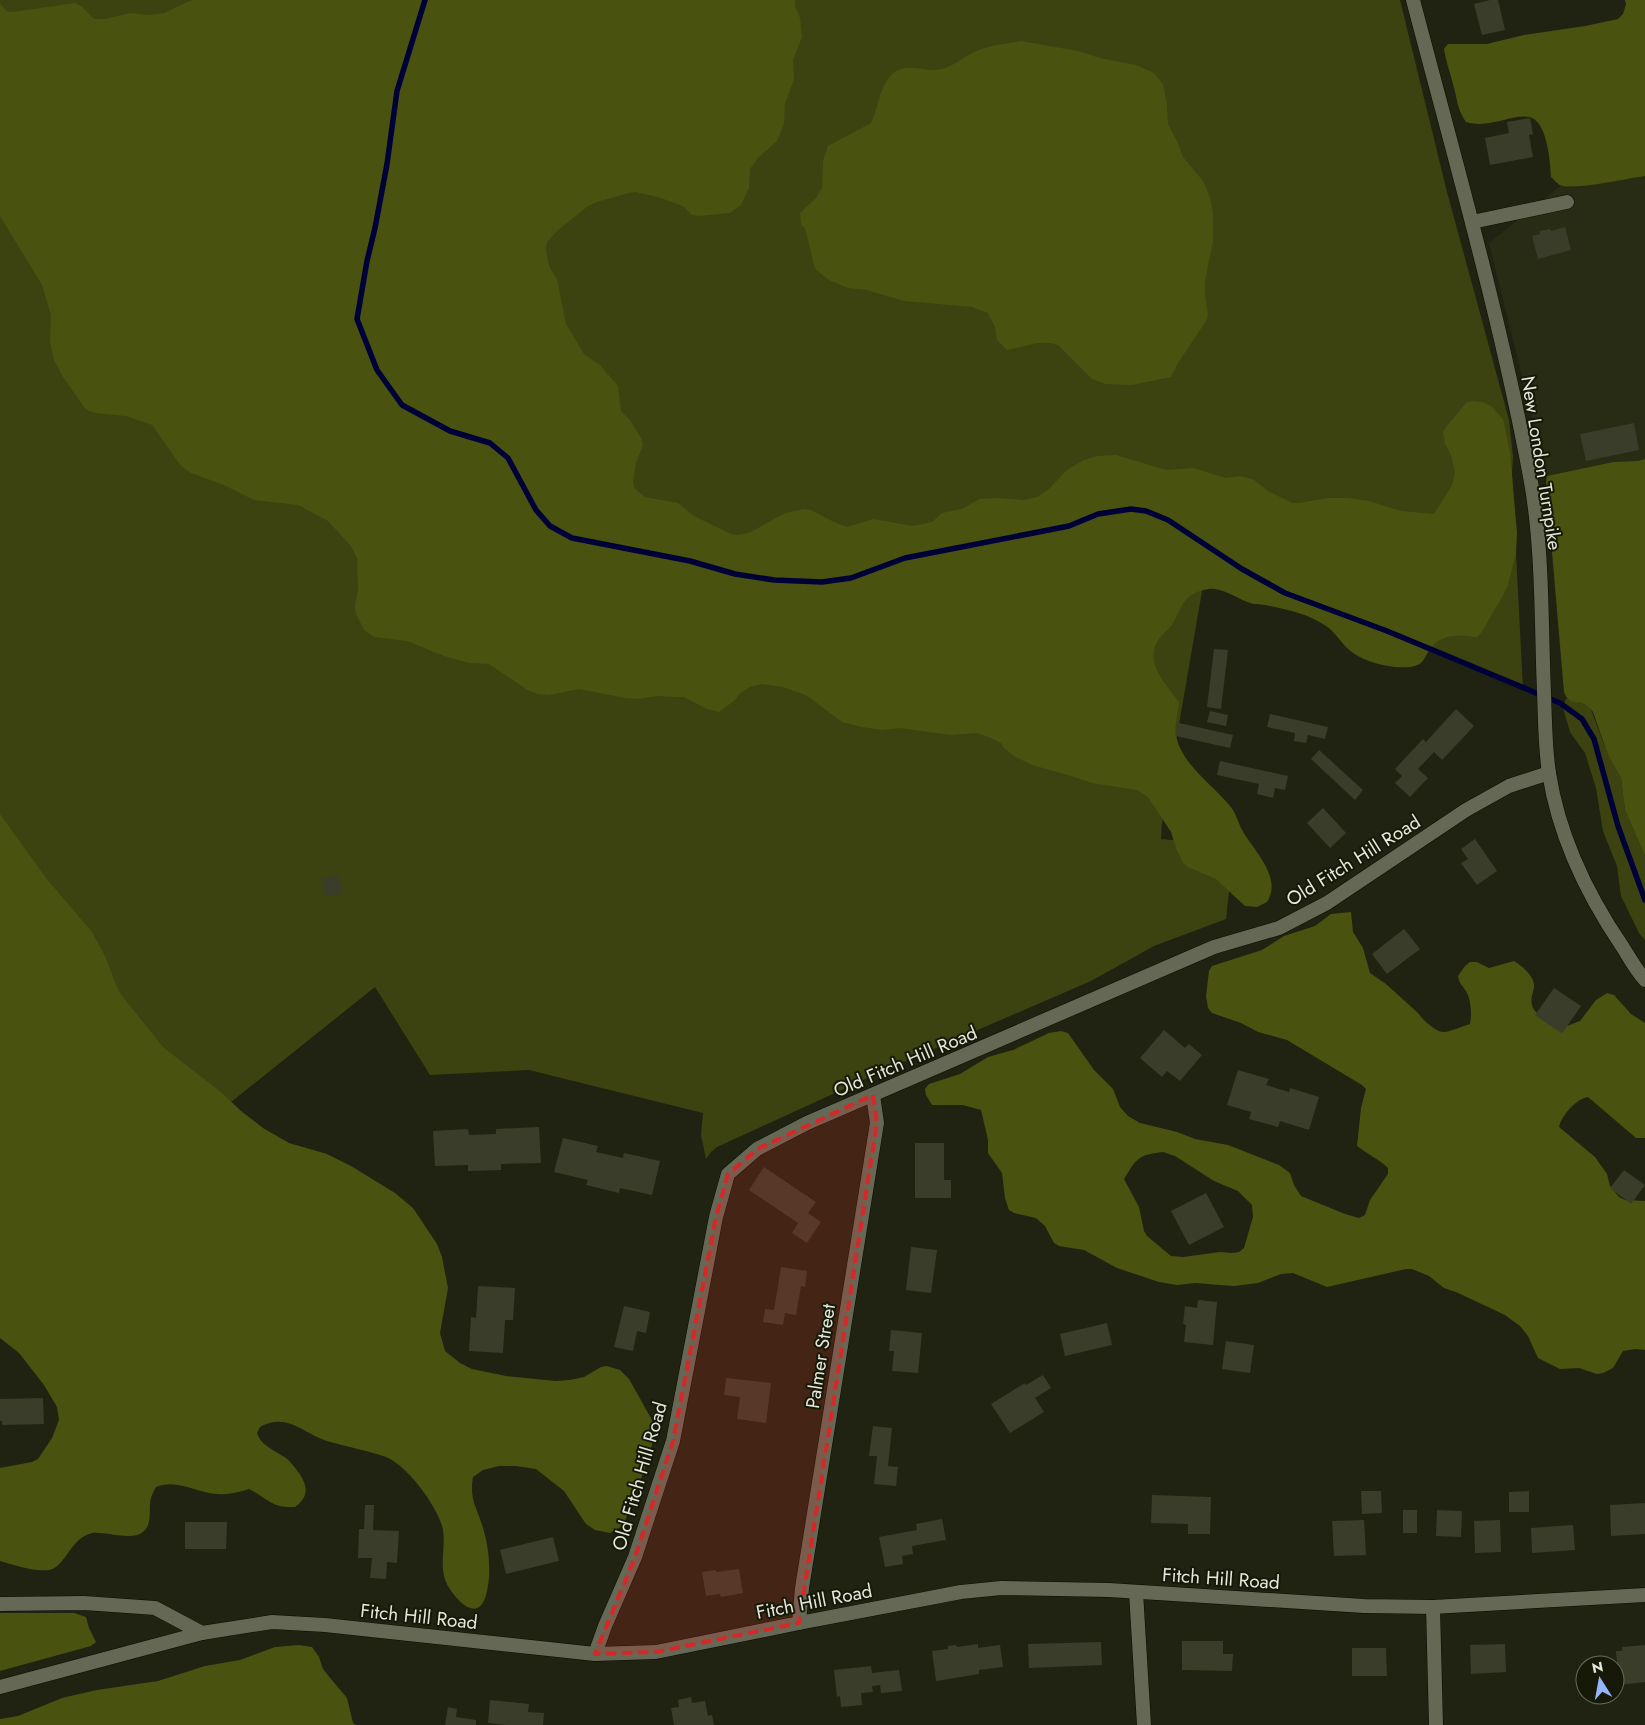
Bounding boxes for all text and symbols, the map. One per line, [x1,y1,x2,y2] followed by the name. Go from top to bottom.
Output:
[1514,374,1569,552] street label: New London Turnpike
[1281,808,1426,913] street label: Old Fitch Hill Road
[829,1019,981,1104] street label: Old Fitch Hill Road
[799,1301,842,1410] street label: Palmer Street
[605,1399,674,1554] street label: Old Fitch Hill Road
[1161,1561,1281,1596] street label: Fitch Hill Road
[754,1577,874,1626] street label: Fitch Hill Road
[359,1597,479,1636] street label: Fitch Hill Road
[1575,1655,1625,1705] north arrow
[1590,1656,1605,1678] text: N

